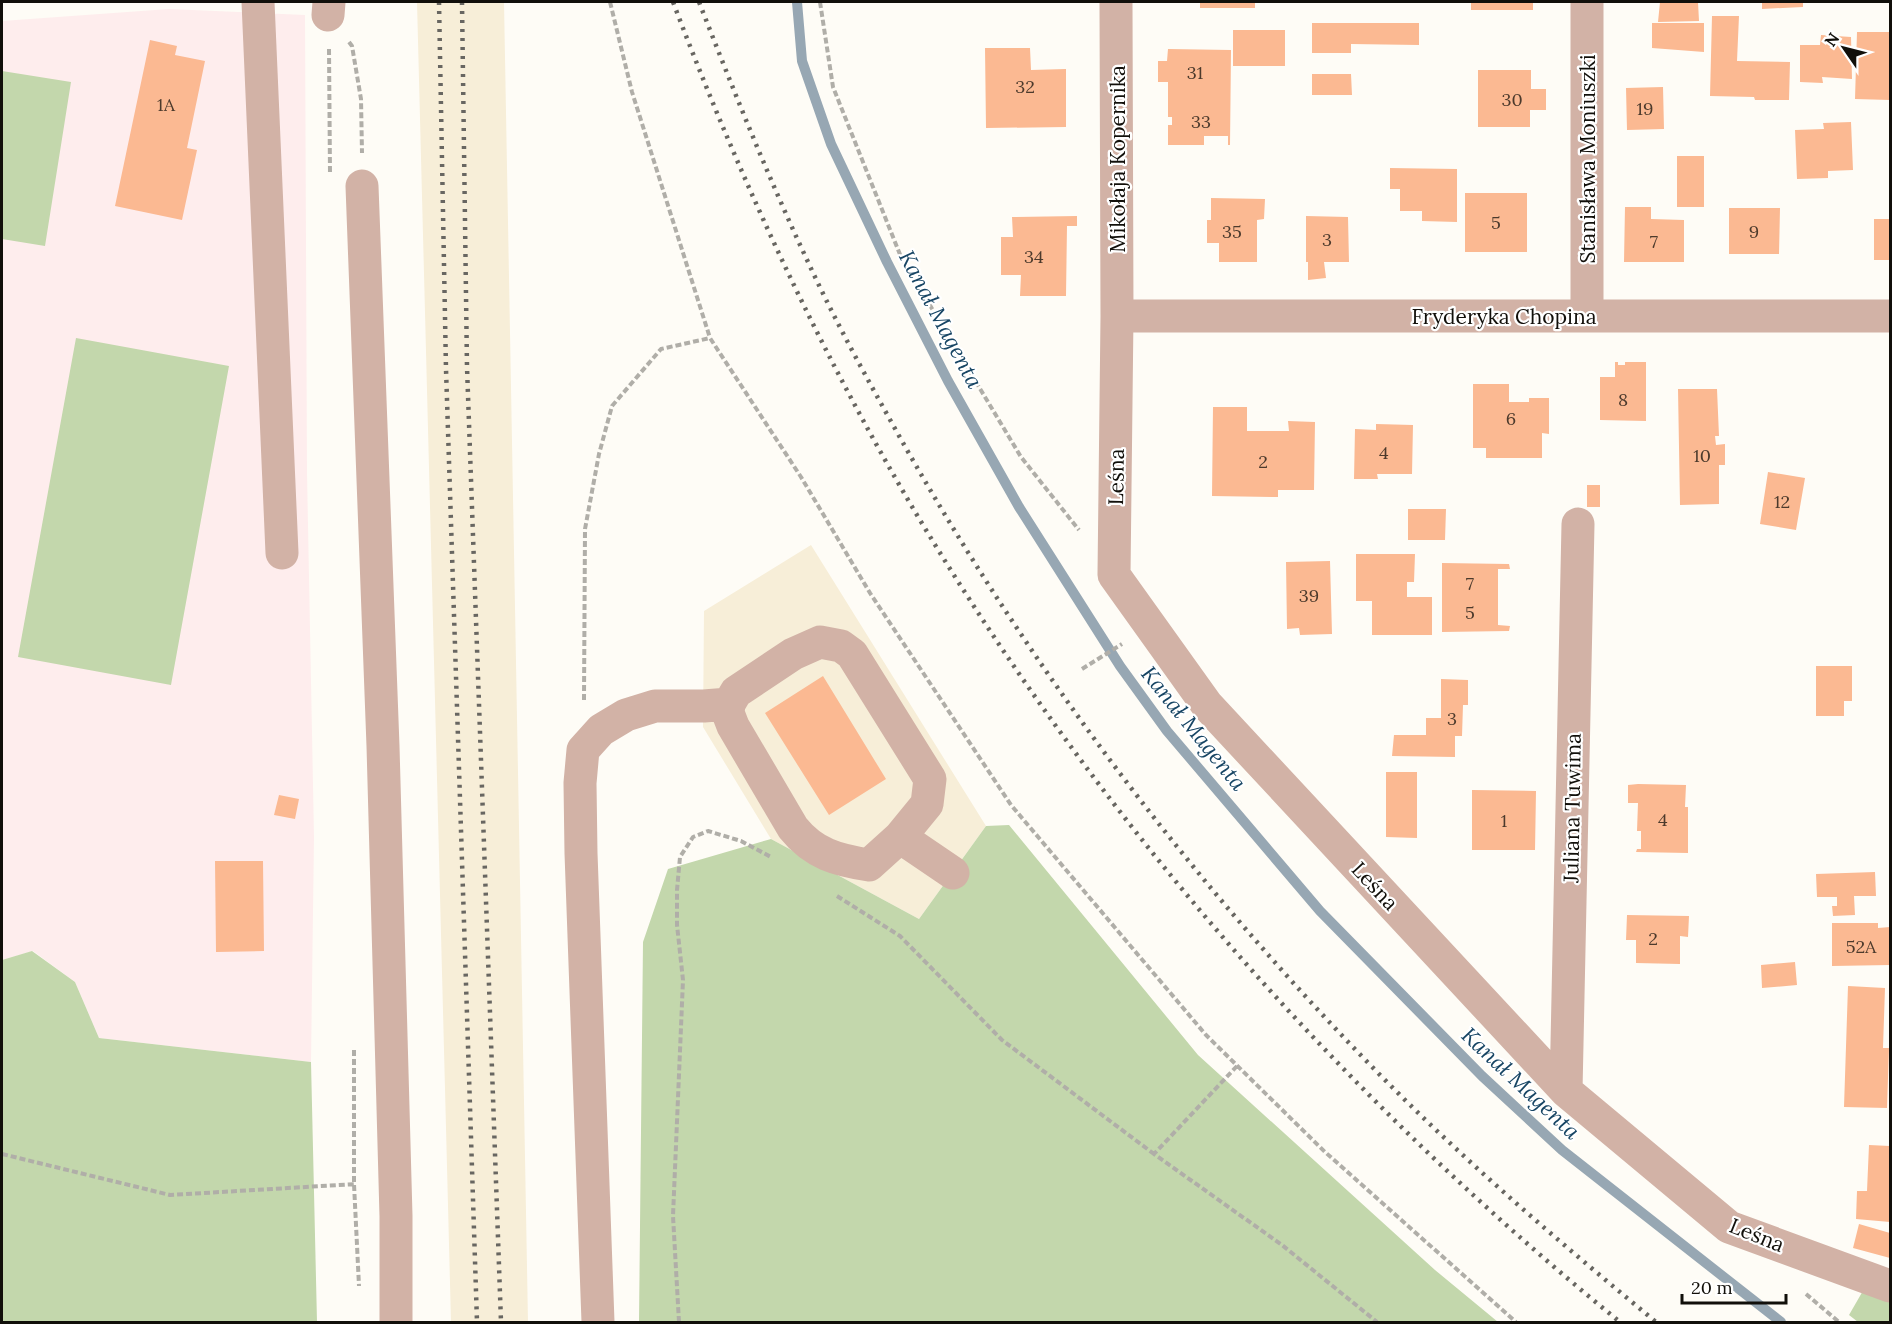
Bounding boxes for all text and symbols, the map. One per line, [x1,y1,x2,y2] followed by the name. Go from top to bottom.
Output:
[1814,18,1874,78] north arrow
[1820,29,1843,50] text: N
[1574,54,1601,264] street label: Stanisława Moniuszki
[1187,61,1203,84] house number: 31
[1104,65,1131,253] street label: Mikołaja Kopernika
[1015,75,1035,98] house number: 32
[1501,88,1523,111] house number: 30
[157,93,176,116] house number: 1A
[1637,97,1653,120] house number: 19
[1191,110,1211,133] house number: 33
[1491,211,1501,234] house number: 5
[1222,220,1242,243] house number: 35
[1749,220,1759,243] house number: 9
[1322,228,1332,251] house number: 3
[1650,230,1658,253] house number: 7
[893,245,989,393] water label: Kanał Magenta
[1024,245,1044,268] house number: 34
[1411,303,1597,330] street label: Fryderyka Chopina
[1618,388,1628,411] house number: 8
[1506,407,1516,430] house number: 6
[1379,441,1389,464] house number: 4
[1693,444,1711,467] house number: 10
[1102,448,1130,506] street label: Leśna
[1258,450,1268,473] house number: 2
[1774,490,1790,513] house number: 12
[1466,572,1474,595] house number: 7
[1299,584,1319,607] house number: 39
[1465,601,1475,624] house number: 5
[1135,660,1253,797] water label: Kanał Magenta
[1447,707,1457,730] house number: 3
[1557,733,1587,884] street label: Juliana Tuwima
[1658,808,1668,831] house number: 4
[1501,809,1507,832] house number: 1
[1346,856,1404,916] street label: Leśna
[1648,927,1658,950] house number: 2
[1846,935,1877,958] house number: 52A
[1456,1021,1587,1146] water label: Kanał Magenta
[1726,1212,1789,1258] street label: Leśna
[1682,1267,1786,1305] scale bar
[1691,1276,1733,1299] text: 20 m

